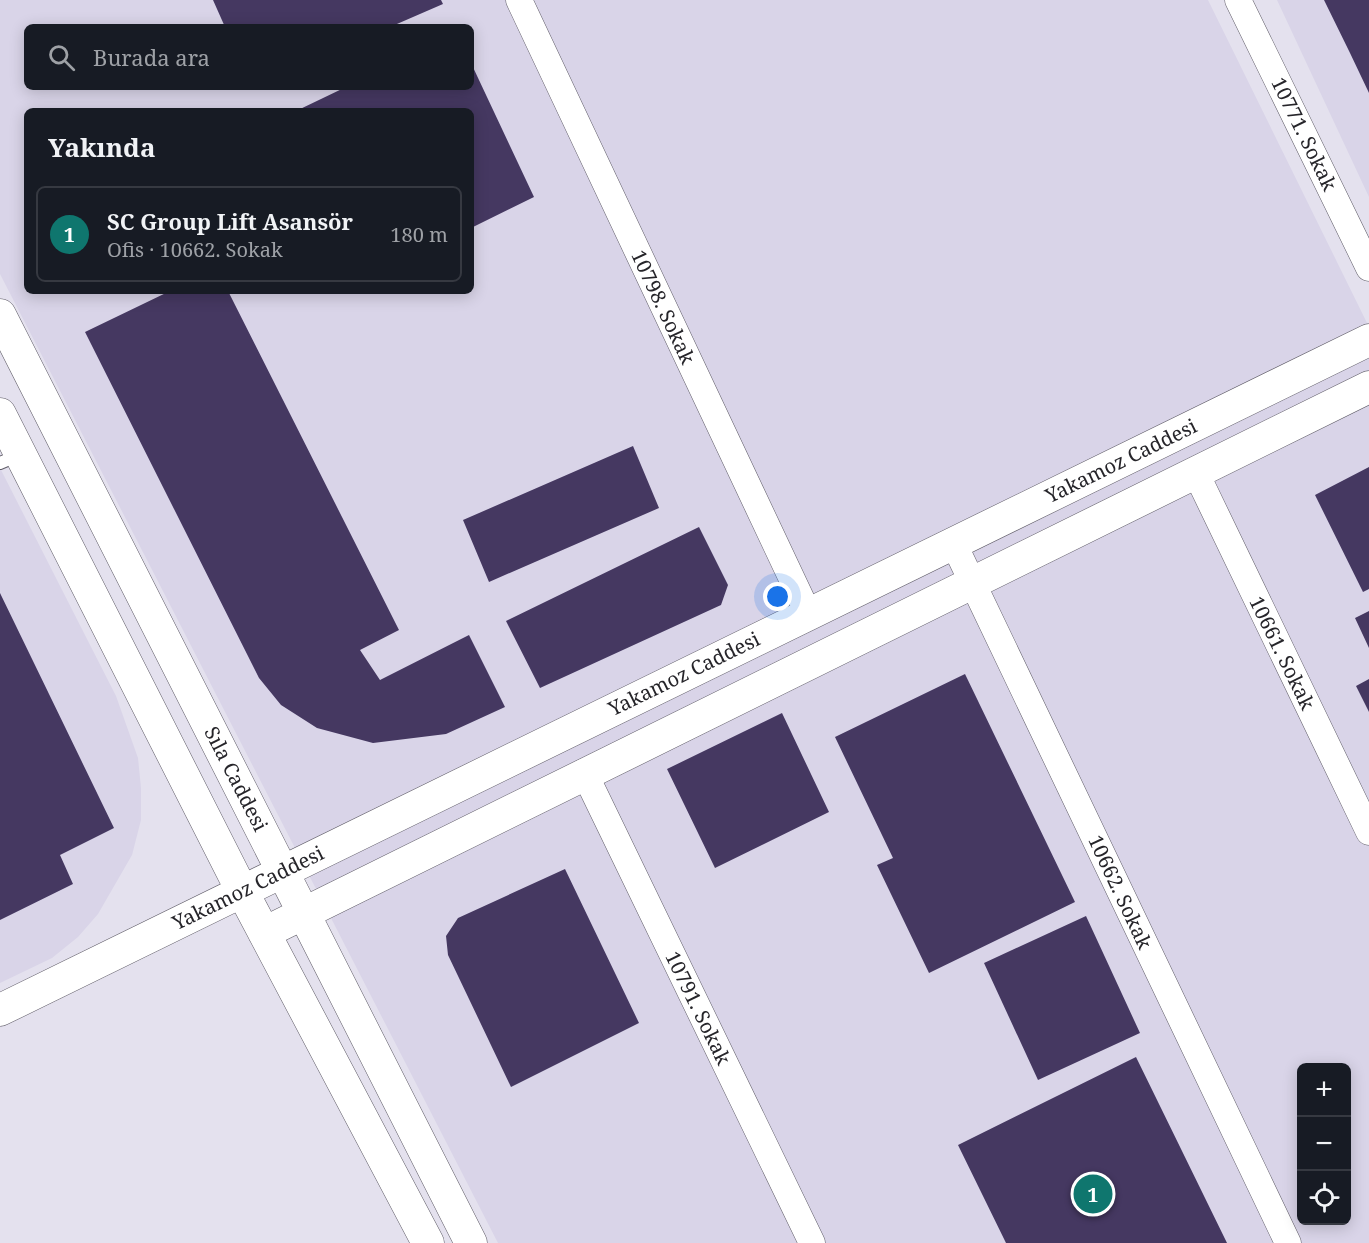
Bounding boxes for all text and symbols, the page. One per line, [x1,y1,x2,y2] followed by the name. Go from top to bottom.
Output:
[24,24,474,90] search box
[45,41,78,74] icon: search
[93,42,210,72] text: Burada ara
[1265,73,1344,195] street label: 10771. Sokak
[48,129,156,165] text: Yakında
[107,206,353,236] text: SC Group Lift Asansör
[64,221,75,248] text: 1
[390,221,448,248] text: 180 m
[107,236,283,263] text: Ofis · 10662. Sokak
[625,245,702,369] street label: 10798. Sokak
[1040,412,1202,509] street label: Yakamoz Caddesi
[763,582,792,611] your location
[1243,592,1322,714] street label: 10661. Sokak
[603,625,765,722] street label: Yakamoz Caddesi
[199,722,275,836] street label: Sıla Caddesi
[1082,830,1159,954] street label: 10662. Sokak
[167,839,329,936] street label: Yakamoz Caddesi
[659,947,738,1069] street label: 10791. Sokak
[1297,1063,1351,1225] map controls
[1297,1063,1351,1117] button: +
[1297,1117,1351,1171] button: −
[1297,1171,1351,1225] button: locate
[1074,1172,1112,1216] pin: 1

